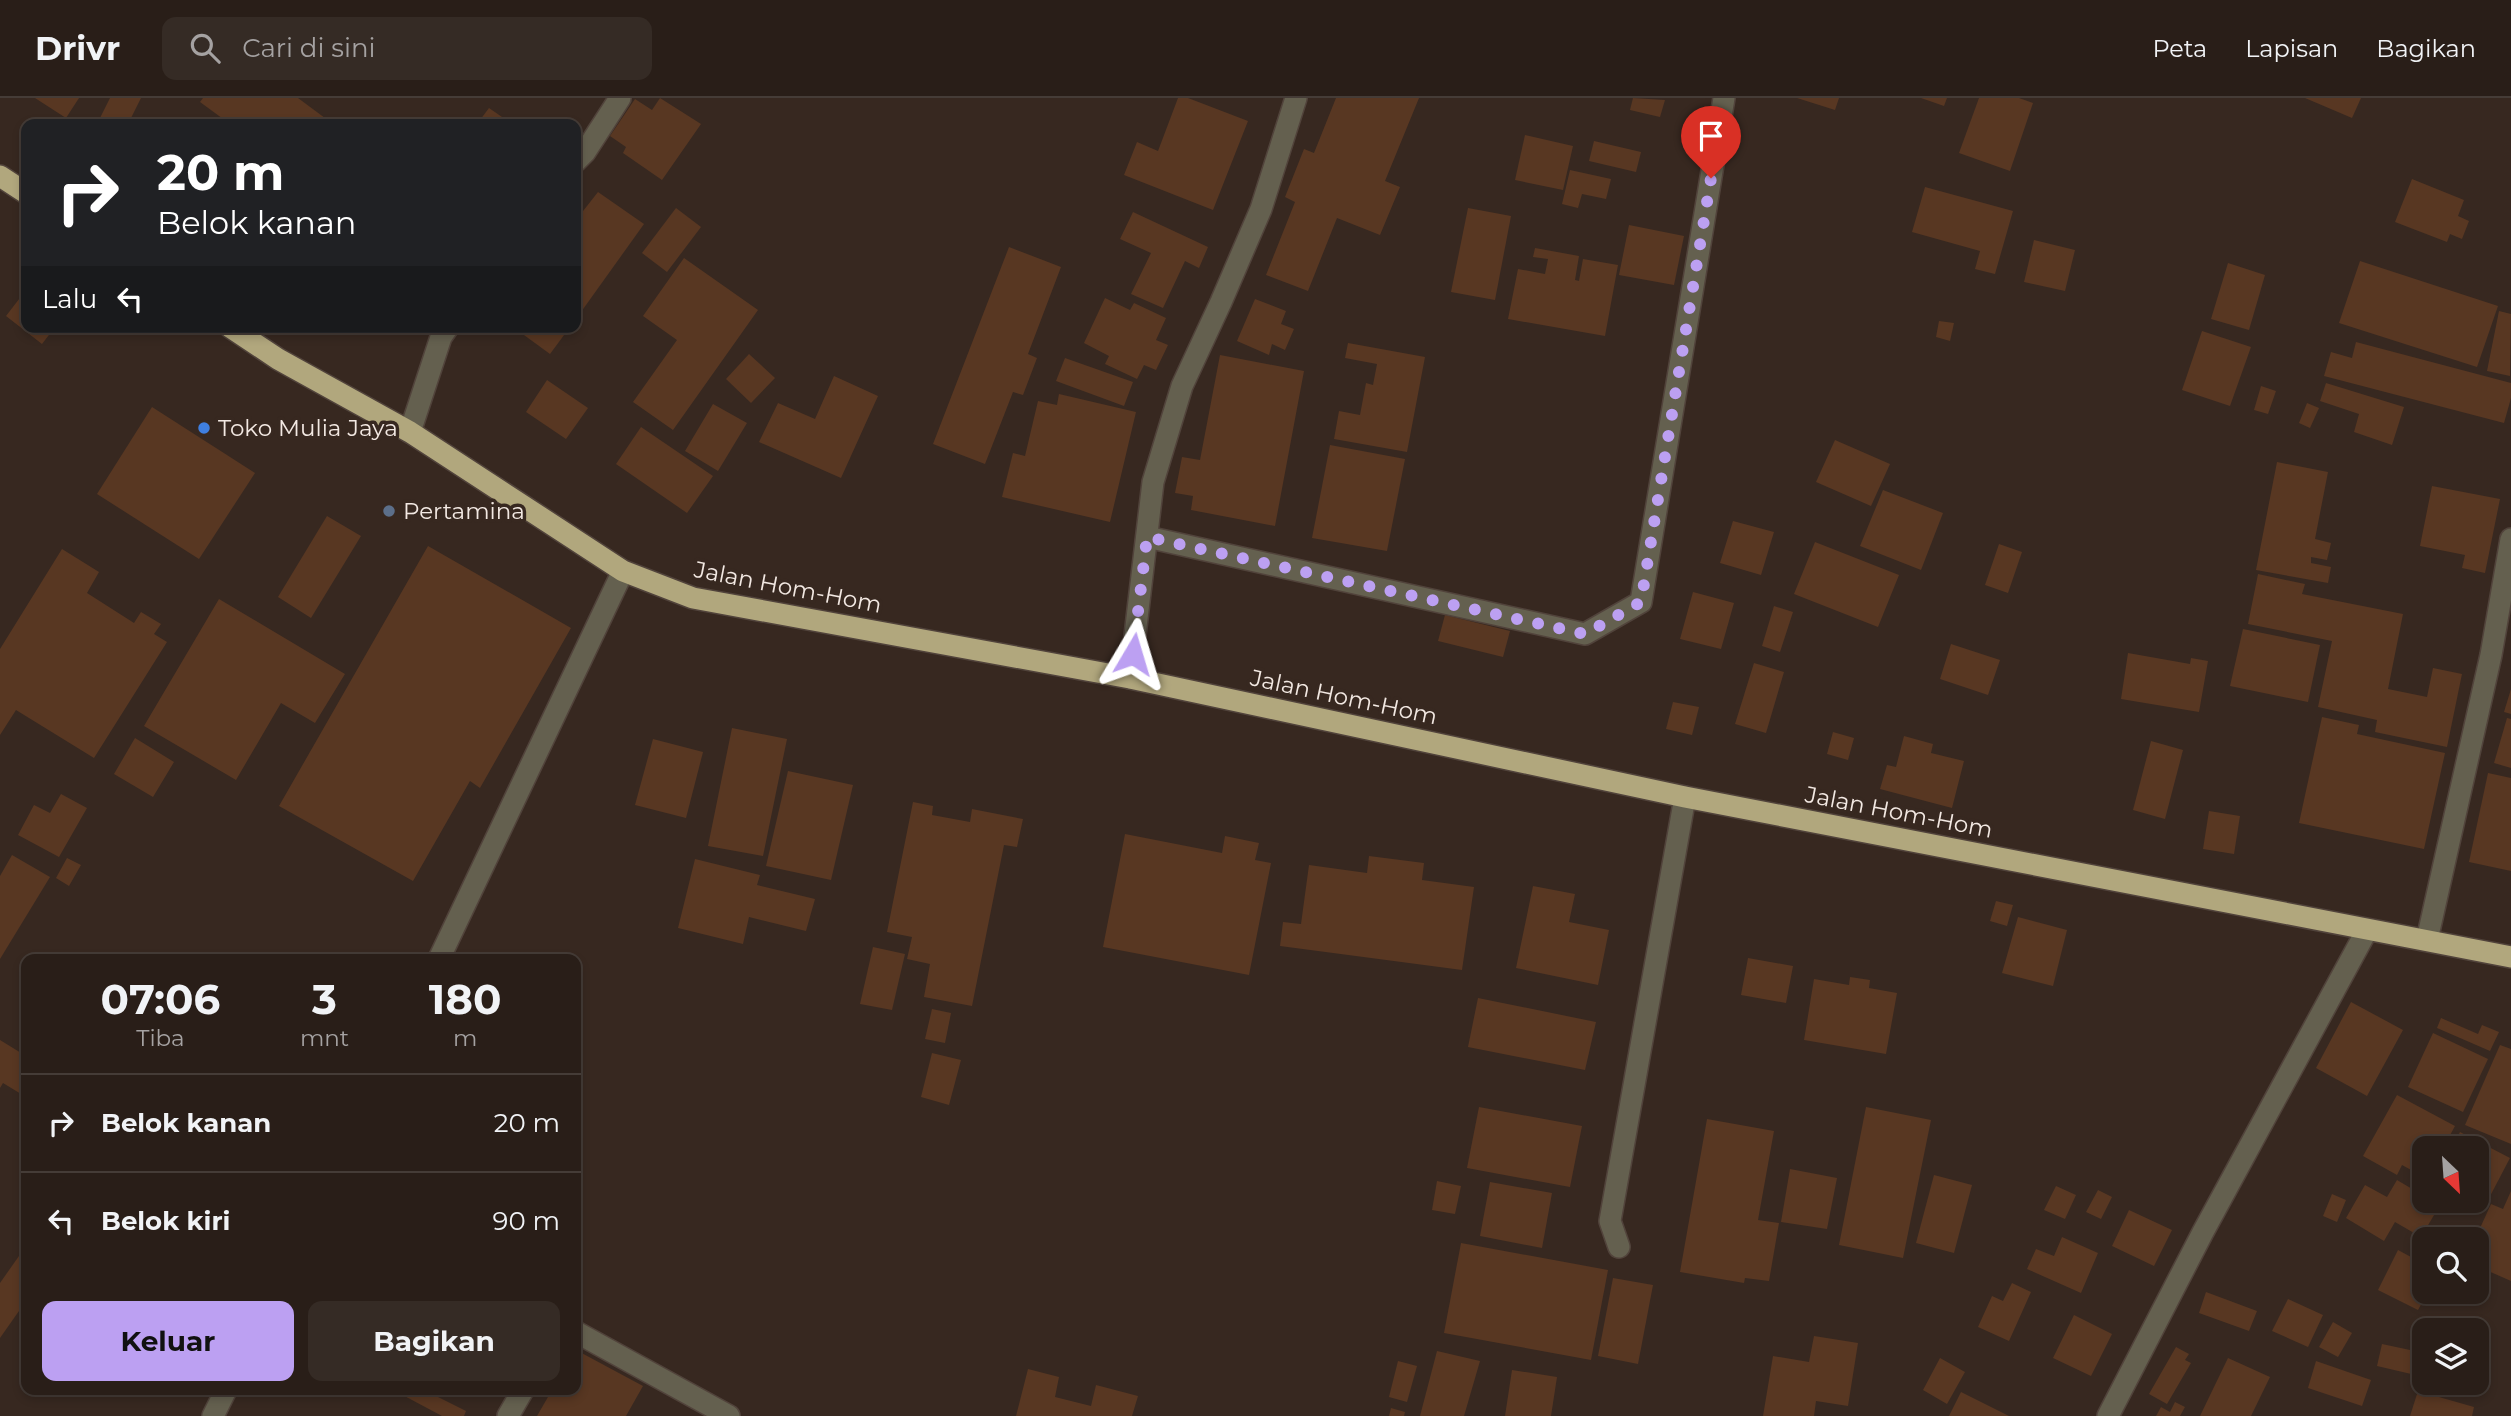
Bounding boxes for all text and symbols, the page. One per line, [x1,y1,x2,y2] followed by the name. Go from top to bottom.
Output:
[162,17,652,80] search box
[35,28,120,68] text: Drivr
[186,29,224,67] icon: search
[242,32,376,64] text: Cari di sini
[2152,34,2207,63] text: Peta
[2245,34,2338,63] text: Lapisan
[2376,34,2476,63] text: Bagikan
[1681,106,1741,178] pin
[1692,117,1730,155] icon: arrive
[157,143,284,202] text: 20 m
[42,147,133,238] icon: right
[157,203,357,242] text: Belok kanan
[111,280,149,318] icon: left
[42,283,97,315] text: Lalu
[218,414,398,442] place label: Toko Mulia Jaya
[196,420,212,436] marker: Toko Mulia Jaya
[403,497,525,525] place label: Pertamina
[381,503,397,519] marker: Pertamina
[691,555,884,619] street label: Jalan Hom-Hom
[1096,617,1170,691] position arrow
[1247,663,1440,730] street label: Jalan Hom-Hom
[1802,780,1995,844] street label: Jalan Hom-Hom
[101,973,220,1025] text: 07:06
[312,973,337,1025] text: 3
[429,973,501,1025] text: 180
[136,1024,185,1052] text: Tiba
[300,1024,349,1052] text: mnt
[453,1024,477,1052] text: m
[42,1104,80,1142] icon: right
[101,1107,271,1139] text: Belok kanan
[494,1107,560,1139] text: 20 m
[2412,1136,2488,1213] north arrow
[2412,1136,2489,1395] map controls
[42,1202,80,1240] icon: left
[101,1205,230,1237] text: Belok kiri
[493,1205,560,1237] text: 90 m
[2412,1227,2489,1304] button: search
[42,1301,294,1381] button: Keluar
[308,1301,560,1381] button: Bagikan
[2412,1318,2489,1395] button: layers

